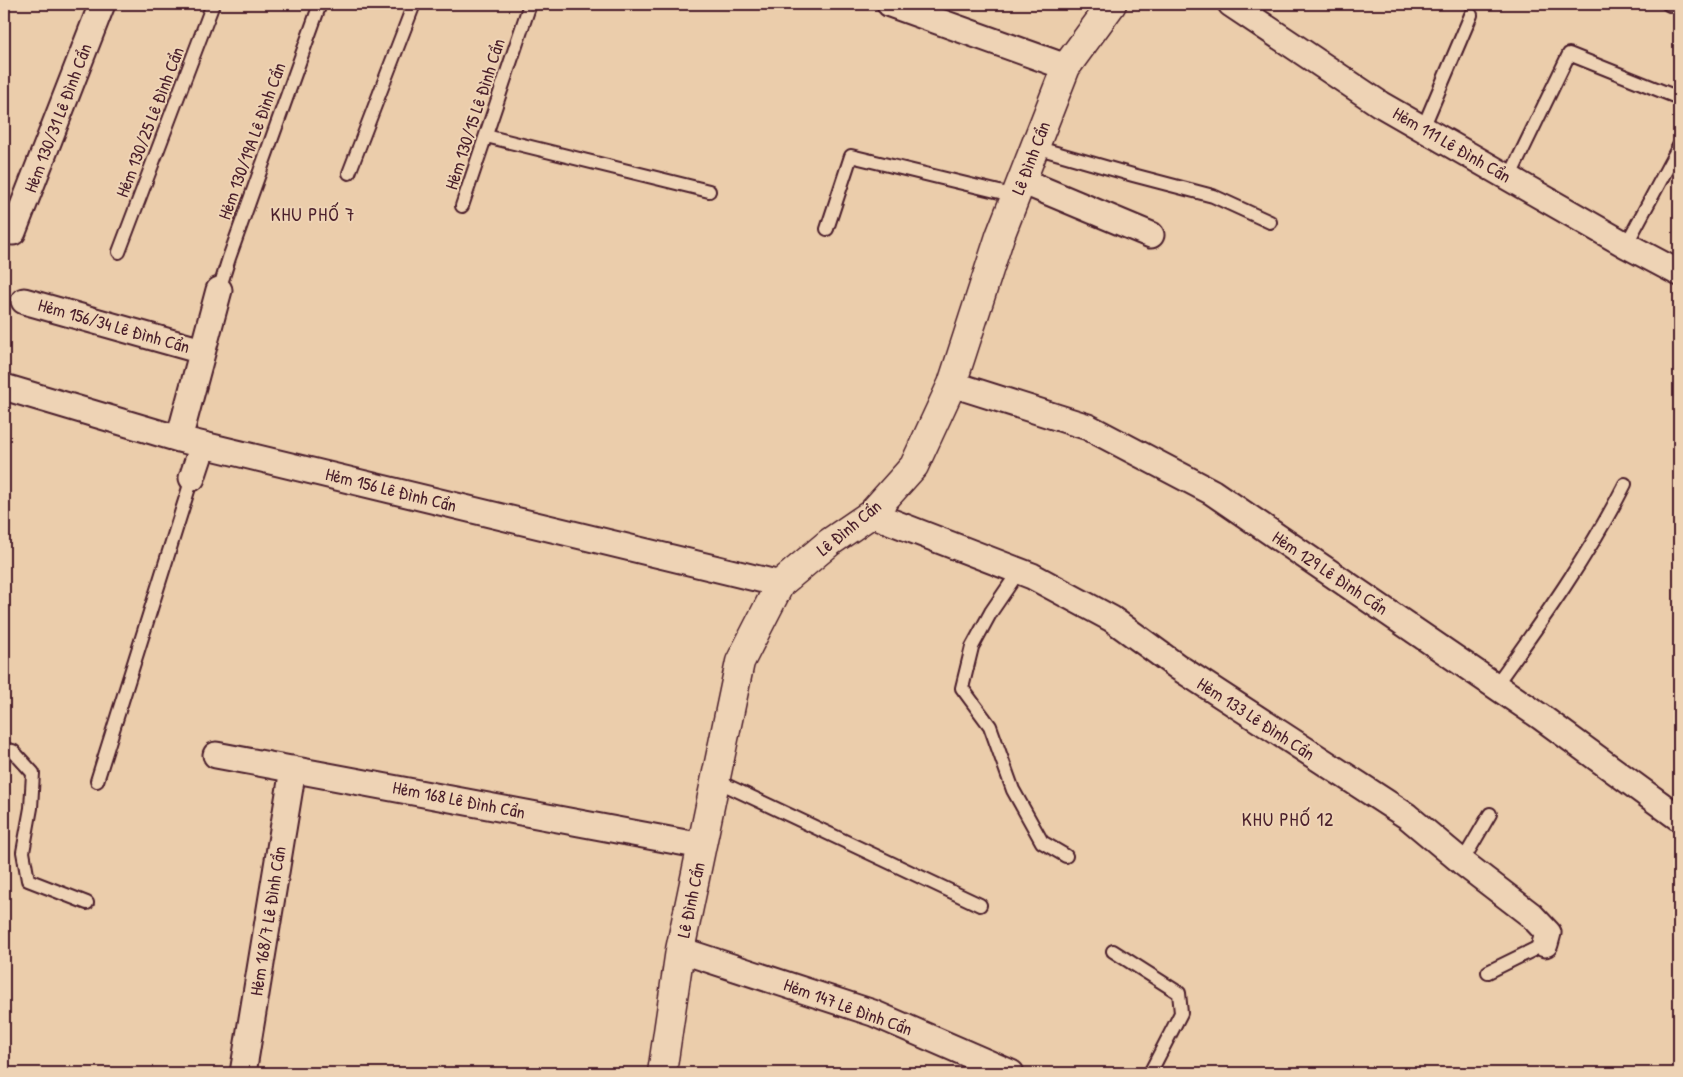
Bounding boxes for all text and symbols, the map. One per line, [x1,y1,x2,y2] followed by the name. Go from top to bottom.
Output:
[438,35,511,193] street label: Hẻm 130/15 Lê Đình Cẩn
[18,40,97,196] street label: Hẻm 130/31 Lê Đình Cẩn
[109,43,190,201] street label: Hẻm 130/25 Lê Đình Cẩn
[212,59,292,223] street label: Hẻm 130/19A Lê Đình Cẩn
[1389,101,1516,189] street label: Hẻm 111 Lê Đình Cẩn
[1005,117,1056,198] street label: Lê Đình Cẩn
[270,201,356,227] district label: KHU PHỐ 7
[35,292,193,359] street label: Hẻm 156/34 Lê Đình Cẩn
[323,461,459,518] street label: Hẻm 156 Lê Đình Cẩn
[811,494,886,562] street label: Lê Đình Cẩn
[1268,525,1393,621] street label: Hẻm 129 Lê Đình Cẩn
[1193,671,1320,766] street label: Hẻm 133 Lê Đình Cẩn
[391,774,527,825] street label: Hẻm 168 Lê Đình Cẩn
[1242,806,1334,832] district label: KHU PHỐ 12
[243,844,292,997] street label: Hẻm 168/7 Lê Đình Cẩn
[670,860,711,940] street label: Lê Đình Cẩn
[780,972,916,1041] street label: Hẻm 147 Lê Đình Cẩn

